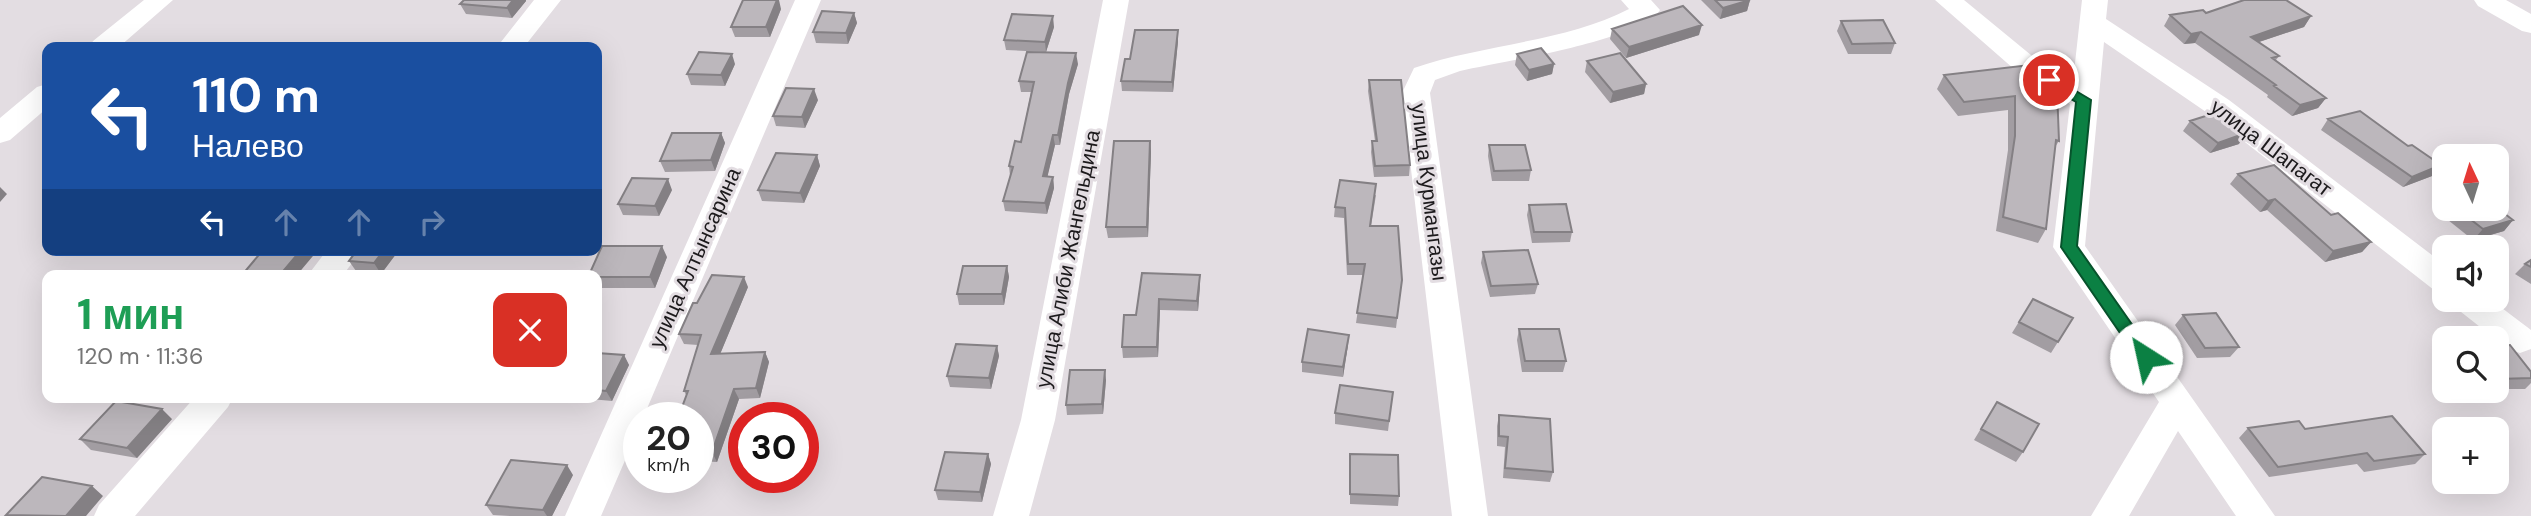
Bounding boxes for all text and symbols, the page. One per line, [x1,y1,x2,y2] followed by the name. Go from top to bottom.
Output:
[2019,50,2079,110] pin
[2030,61,2068,99] icon: arrive
[192,63,320,127] text: 110 m
[77,70,168,161] icon: left
[2205,93,2338,203] street label: улица Шапагат
[1404,102,1454,282] street label: улица Курмангазы
[192,125,304,167] text: Налево
[1029,127,1107,390] street label: улица Алиби Жангельдина
[2432,144,2510,220] north arrow
[2432,144,2509,494] map controls
[643,163,748,353] street label: улица Алтынсарина
[194,203,232,241] icon: left
[267,203,305,241] icon: ahead
[340,203,378,241] icon: ahead
[413,203,451,241] icon: right
[2432,235,2509,312] button: sound
[77,287,184,342] text: 1 мин
[493,293,567,367] button: close
[2109,320,2183,394] position arrow
[2432,326,2509,403] button: search
[77,341,203,371] text: 120 m · 11:36
[728,402,819,493] speed limit sign: 30
[646,415,691,461] text: 20
[2432,417,2509,494] button: +
[647,453,690,477] text: km/h

